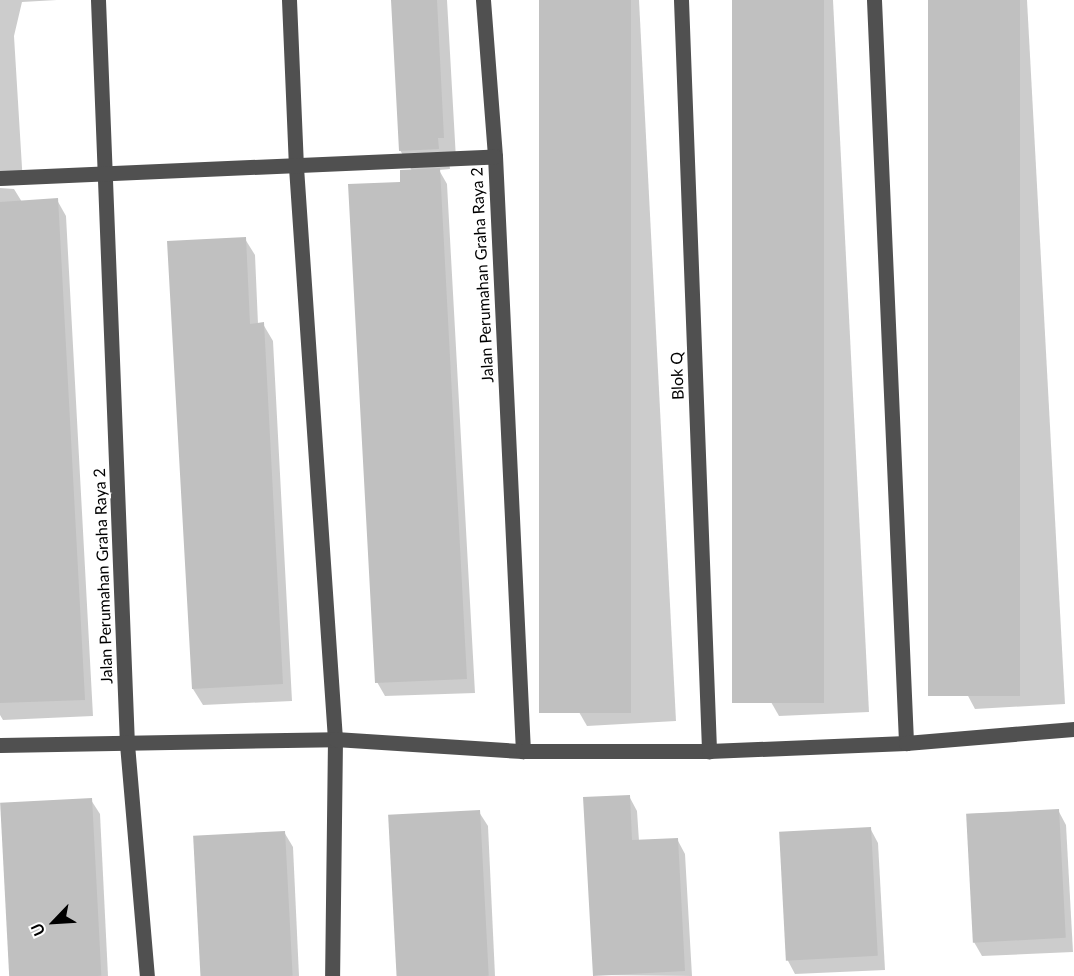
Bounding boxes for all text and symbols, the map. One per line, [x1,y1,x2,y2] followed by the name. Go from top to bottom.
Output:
[467,167,497,383] street label: Jalan Perumahan Graha Raya 2
[667,352,687,400] street label: Blok Q
[90,468,116,684] street label: Jalan Perumahan Graha Raya 2
[24,892,84,952] north arrow
[26,920,48,939] text: U

